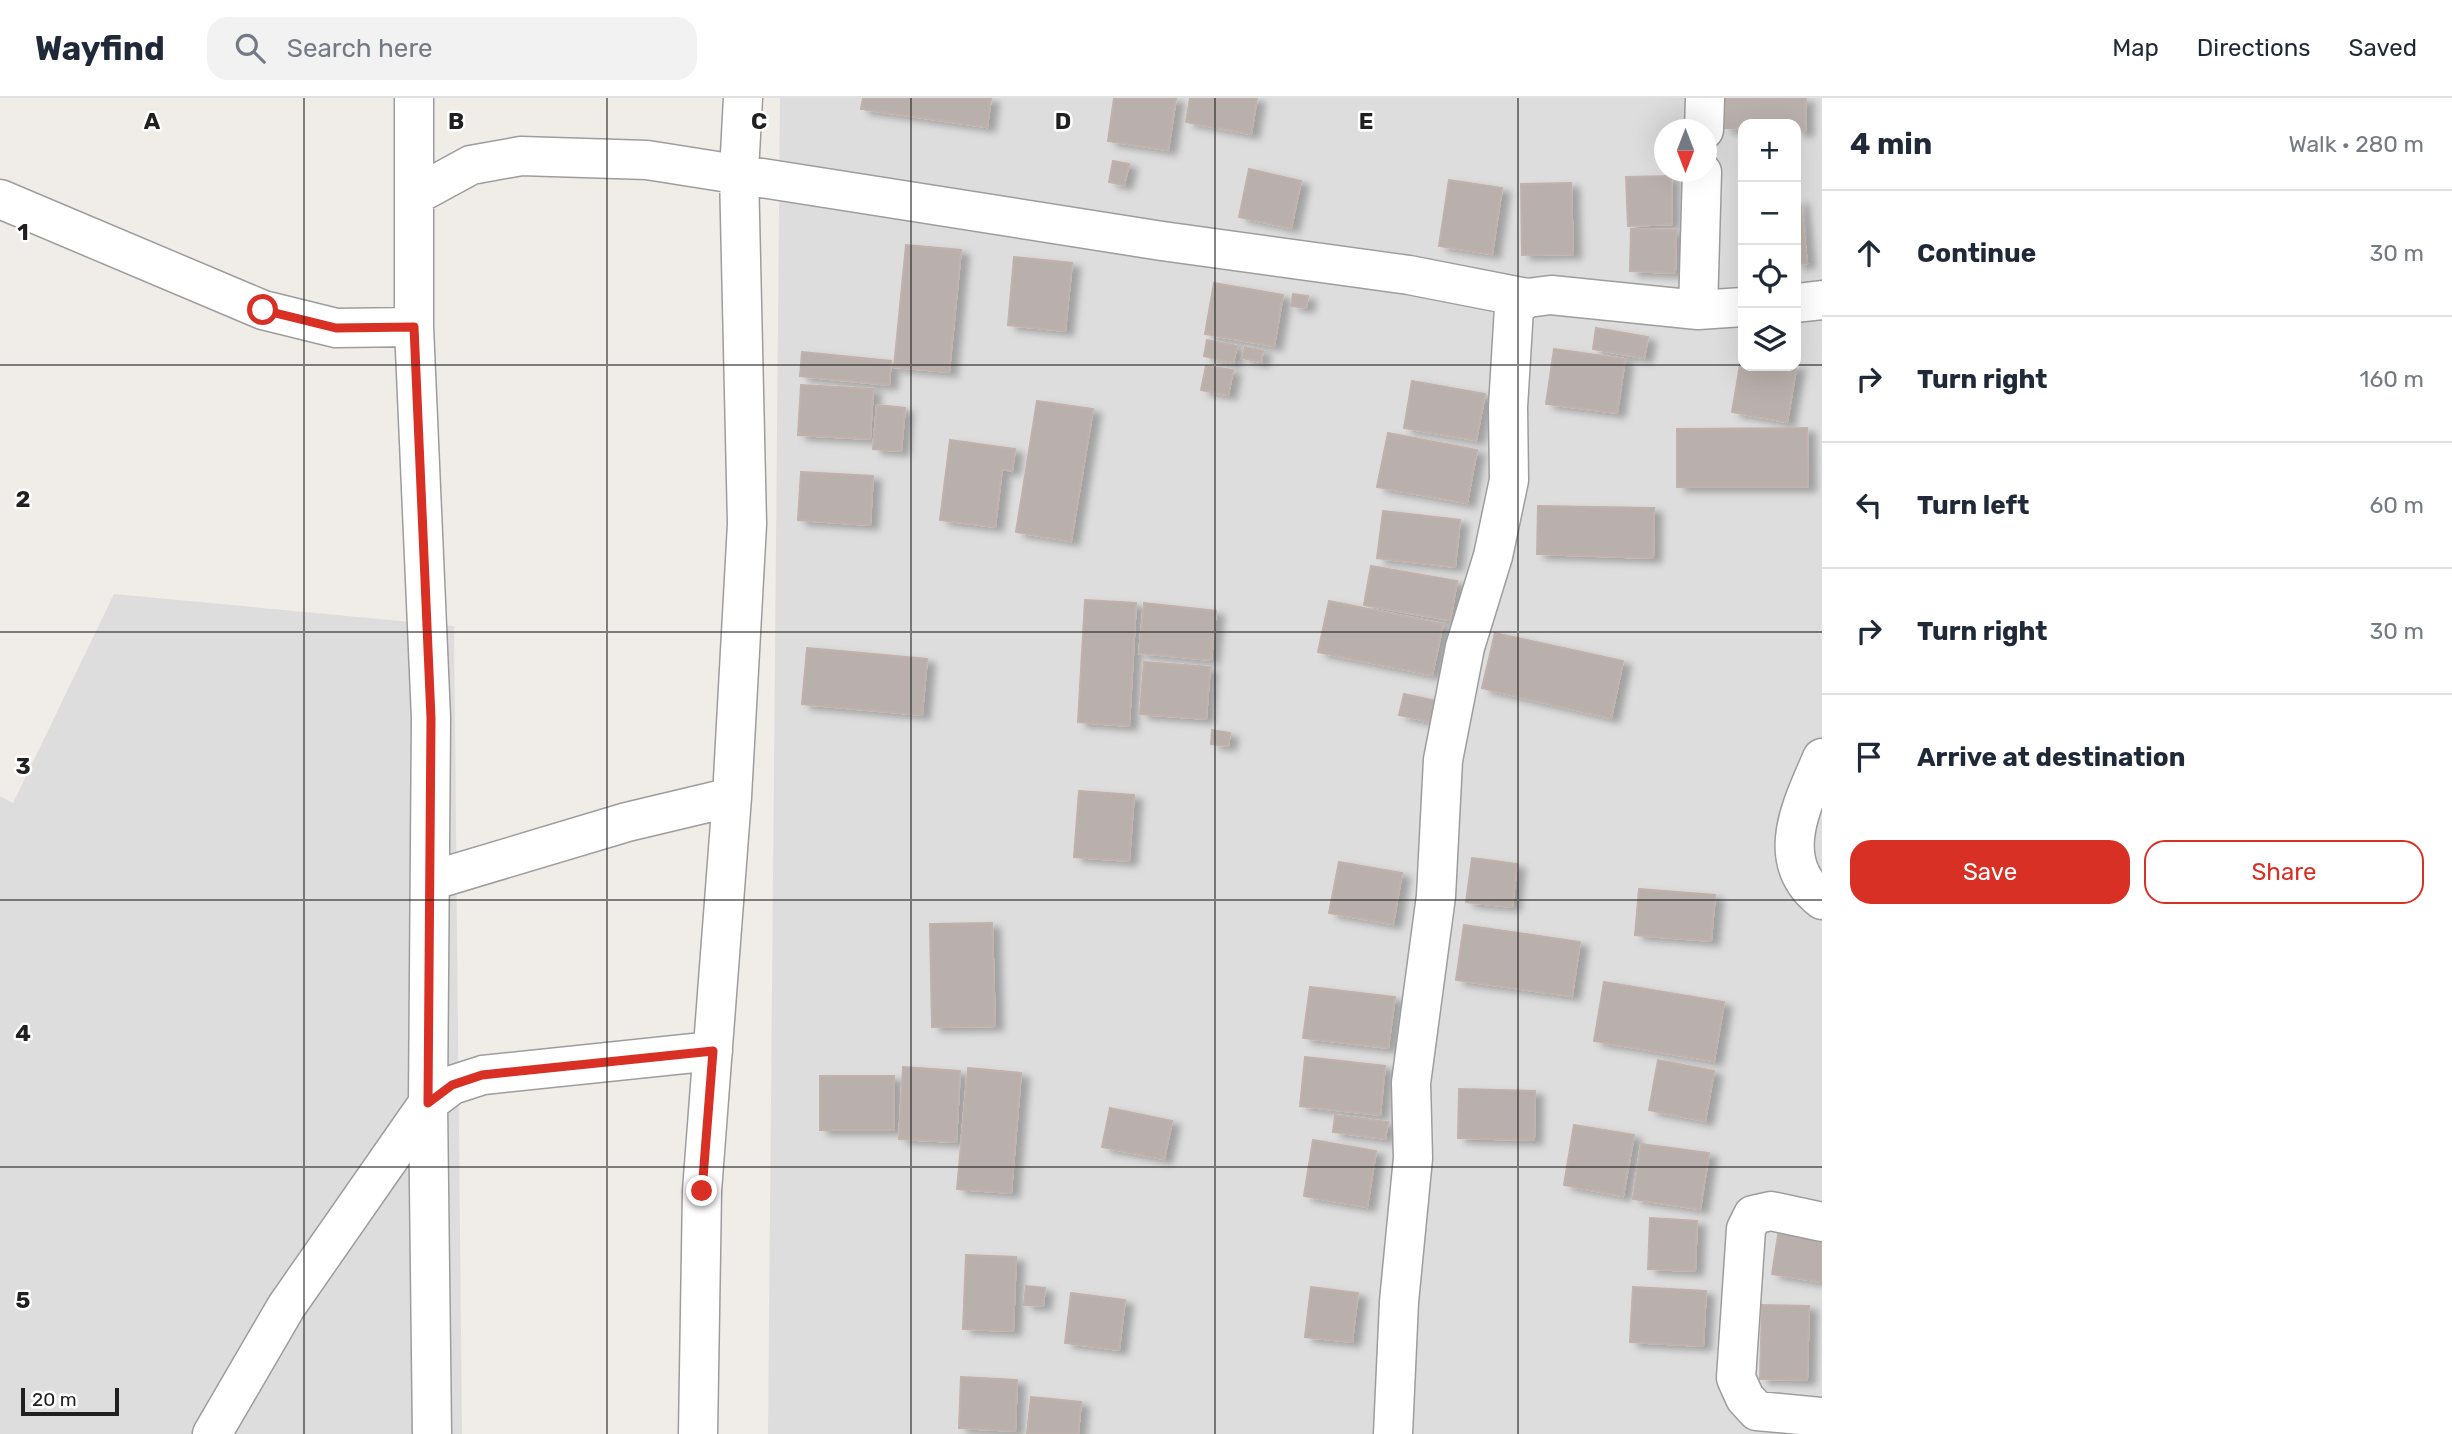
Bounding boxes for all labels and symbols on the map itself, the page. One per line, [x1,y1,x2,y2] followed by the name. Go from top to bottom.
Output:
[144,107,161,135] text: A
[448,107,464,135] text: B
[751,107,767,135] text: C
[1055,107,1071,135] text: D
[1359,107,1373,135] text: E
[1654,119,1717,182] north arrow
[17,218,29,246] text: 1
[247,294,278,325] route start
[16,485,30,513] text: 2
[15,752,31,780] text: 3
[15,1019,31,1047] text: 4
[686,1175,717,1206] route end
[16,1286,31,1314] text: 5
[21,1385,119,1417] scale bar

